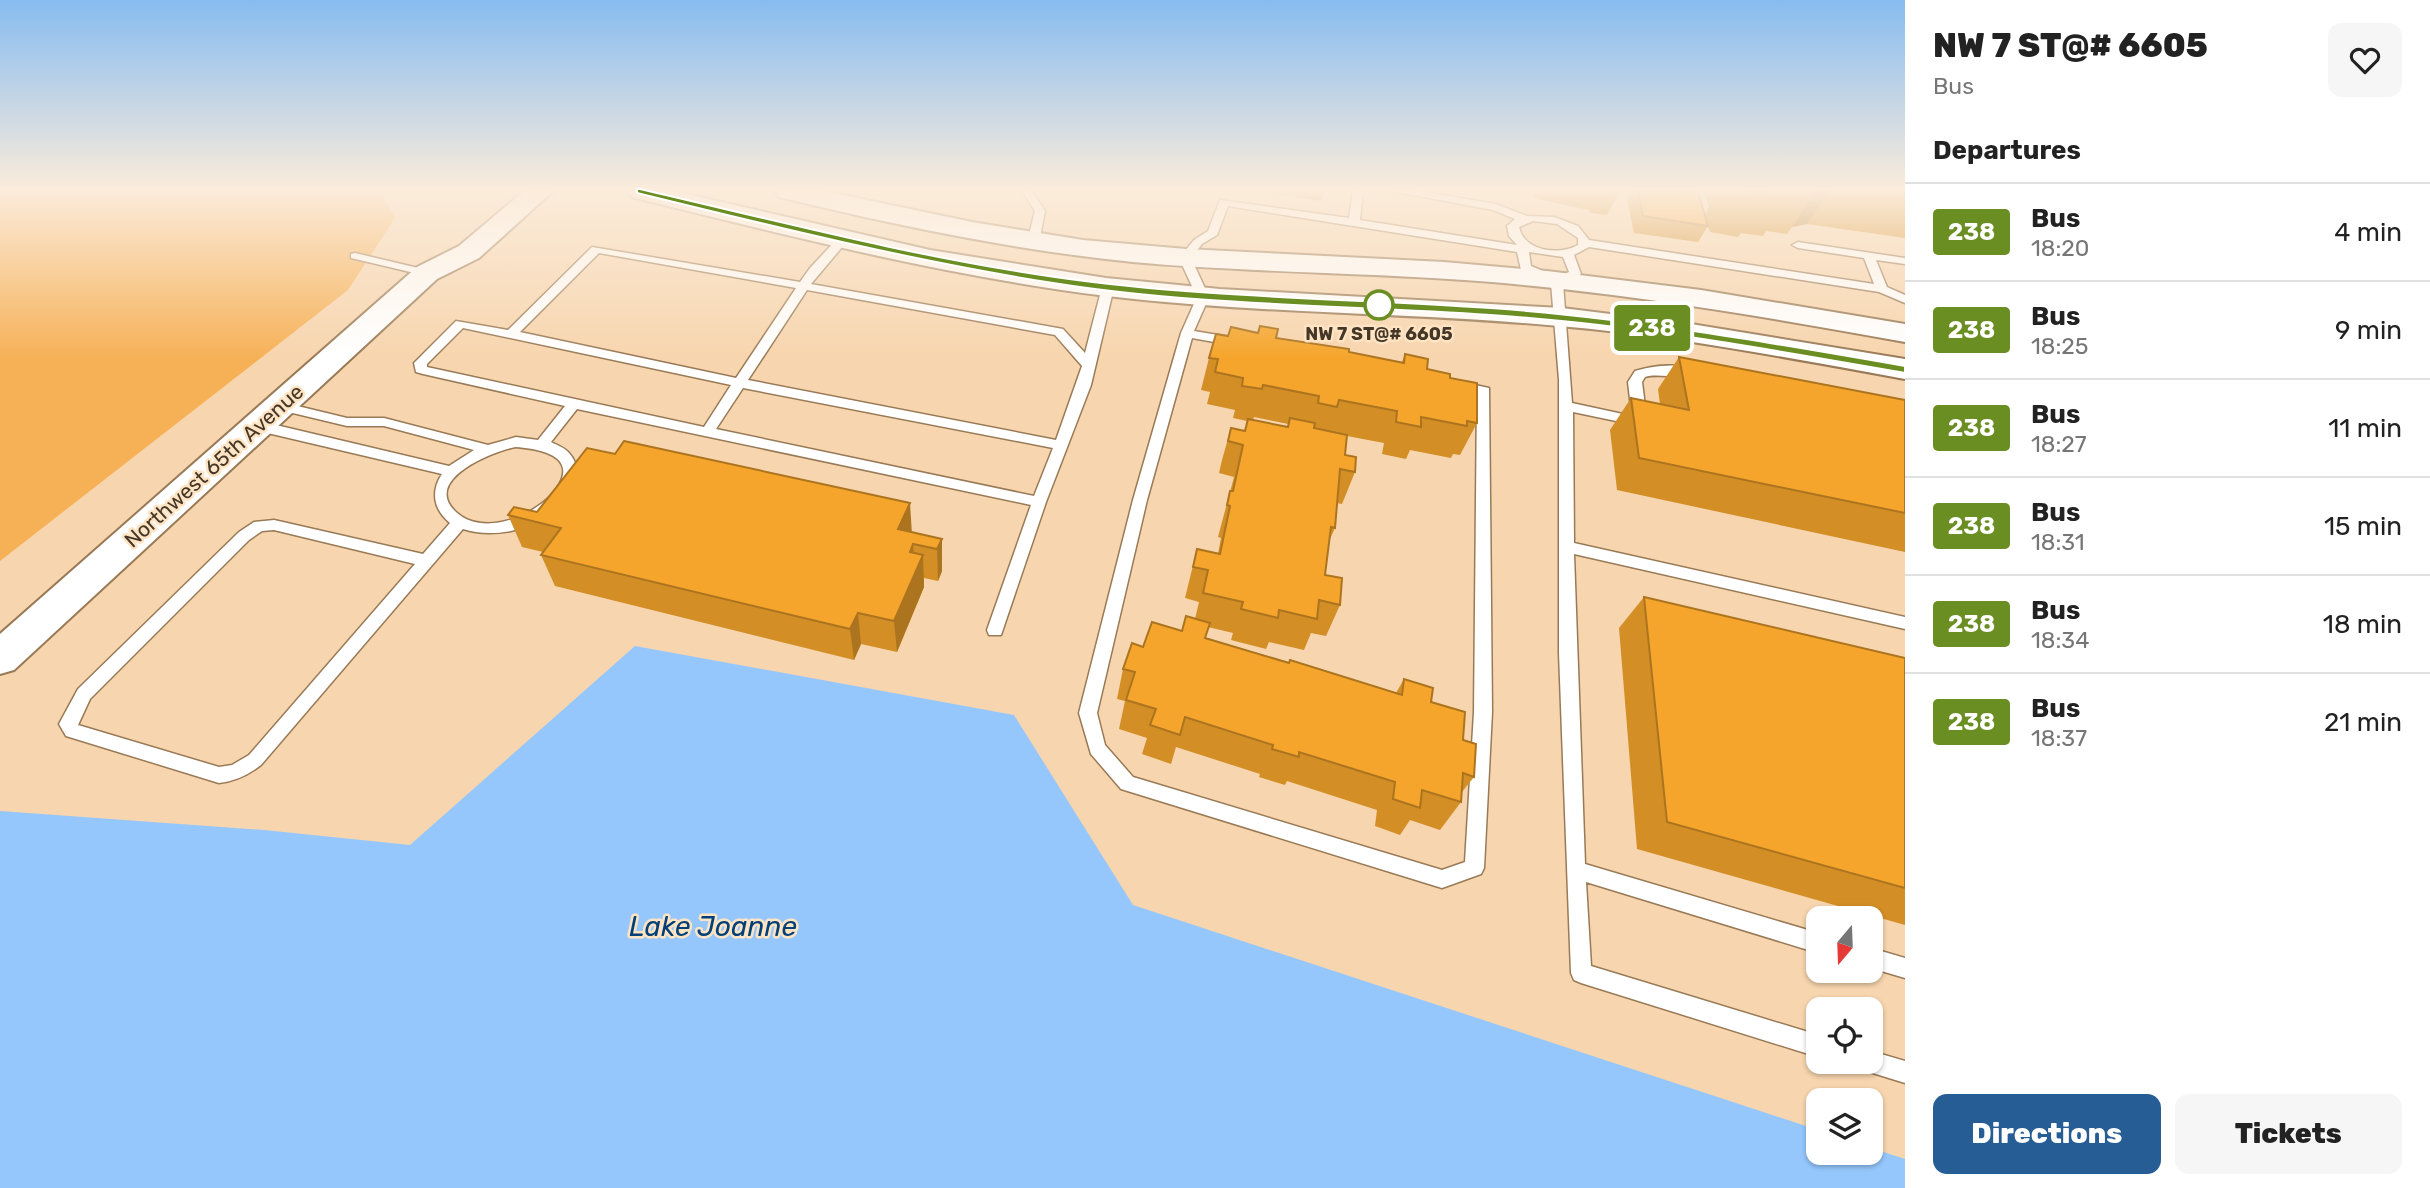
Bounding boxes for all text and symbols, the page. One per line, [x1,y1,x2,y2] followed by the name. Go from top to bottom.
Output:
[2328,23,2402,97] button: heart
[1933,26,2208,65] text: NW 7 ST@# 6605
[1933,72,1974,100] text: Bus
[1933,135,2081,166] text: Departures
[2031,203,2080,234] text: Bus
[2334,217,2402,248] text: 4 min
[1948,218,1995,246] text: 238
[2031,234,2089,262] text: 18:20
[1364,290,1394,320] marker: NW 7 ST@# 6605
[2031,301,2080,332] text: Bus
[1612,305,1692,351] line badge: 238
[1628,314,1676,342] text: 238
[2335,315,2402,346] text: 9 min
[1948,316,1995,344] text: 238
[1305,323,1453,345] place label: NW 7 ST@# 6605
[2031,332,2089,360] text: 18:25
[119,379,308,553] street label: Northwest 65th Avenue
[2031,399,2080,430] text: Bus
[2328,413,2402,444] text: 11 min
[1948,414,1995,442] text: 238
[2031,430,2087,458] text: 18:27
[2031,497,2080,528] text: Bus
[2324,511,2402,542] text: 15 min
[1948,512,1995,540] text: 238
[2031,528,2085,556] text: 18:31
[2031,595,2080,626] text: Bus
[2323,609,2402,640] text: 18 min
[1948,610,1995,638] text: 238
[2031,626,2089,654] text: 18:34
[2031,693,2080,724] text: Bus
[2324,707,2402,738] text: 21 min
[1948,708,1995,736] text: 238
[2031,724,2087,752] text: 18:37
[1806,906,1883,984] north arrow
[1806,906,1883,1165] map controls
[629,910,797,943] water label: Lake Joanne
[1806,997,1883,1074] button: locate
[1806,1088,1883,1165] button: layers
[1933,1094,2161,1174] button: Directions
[2175,1094,2402,1174] button: Tickets

